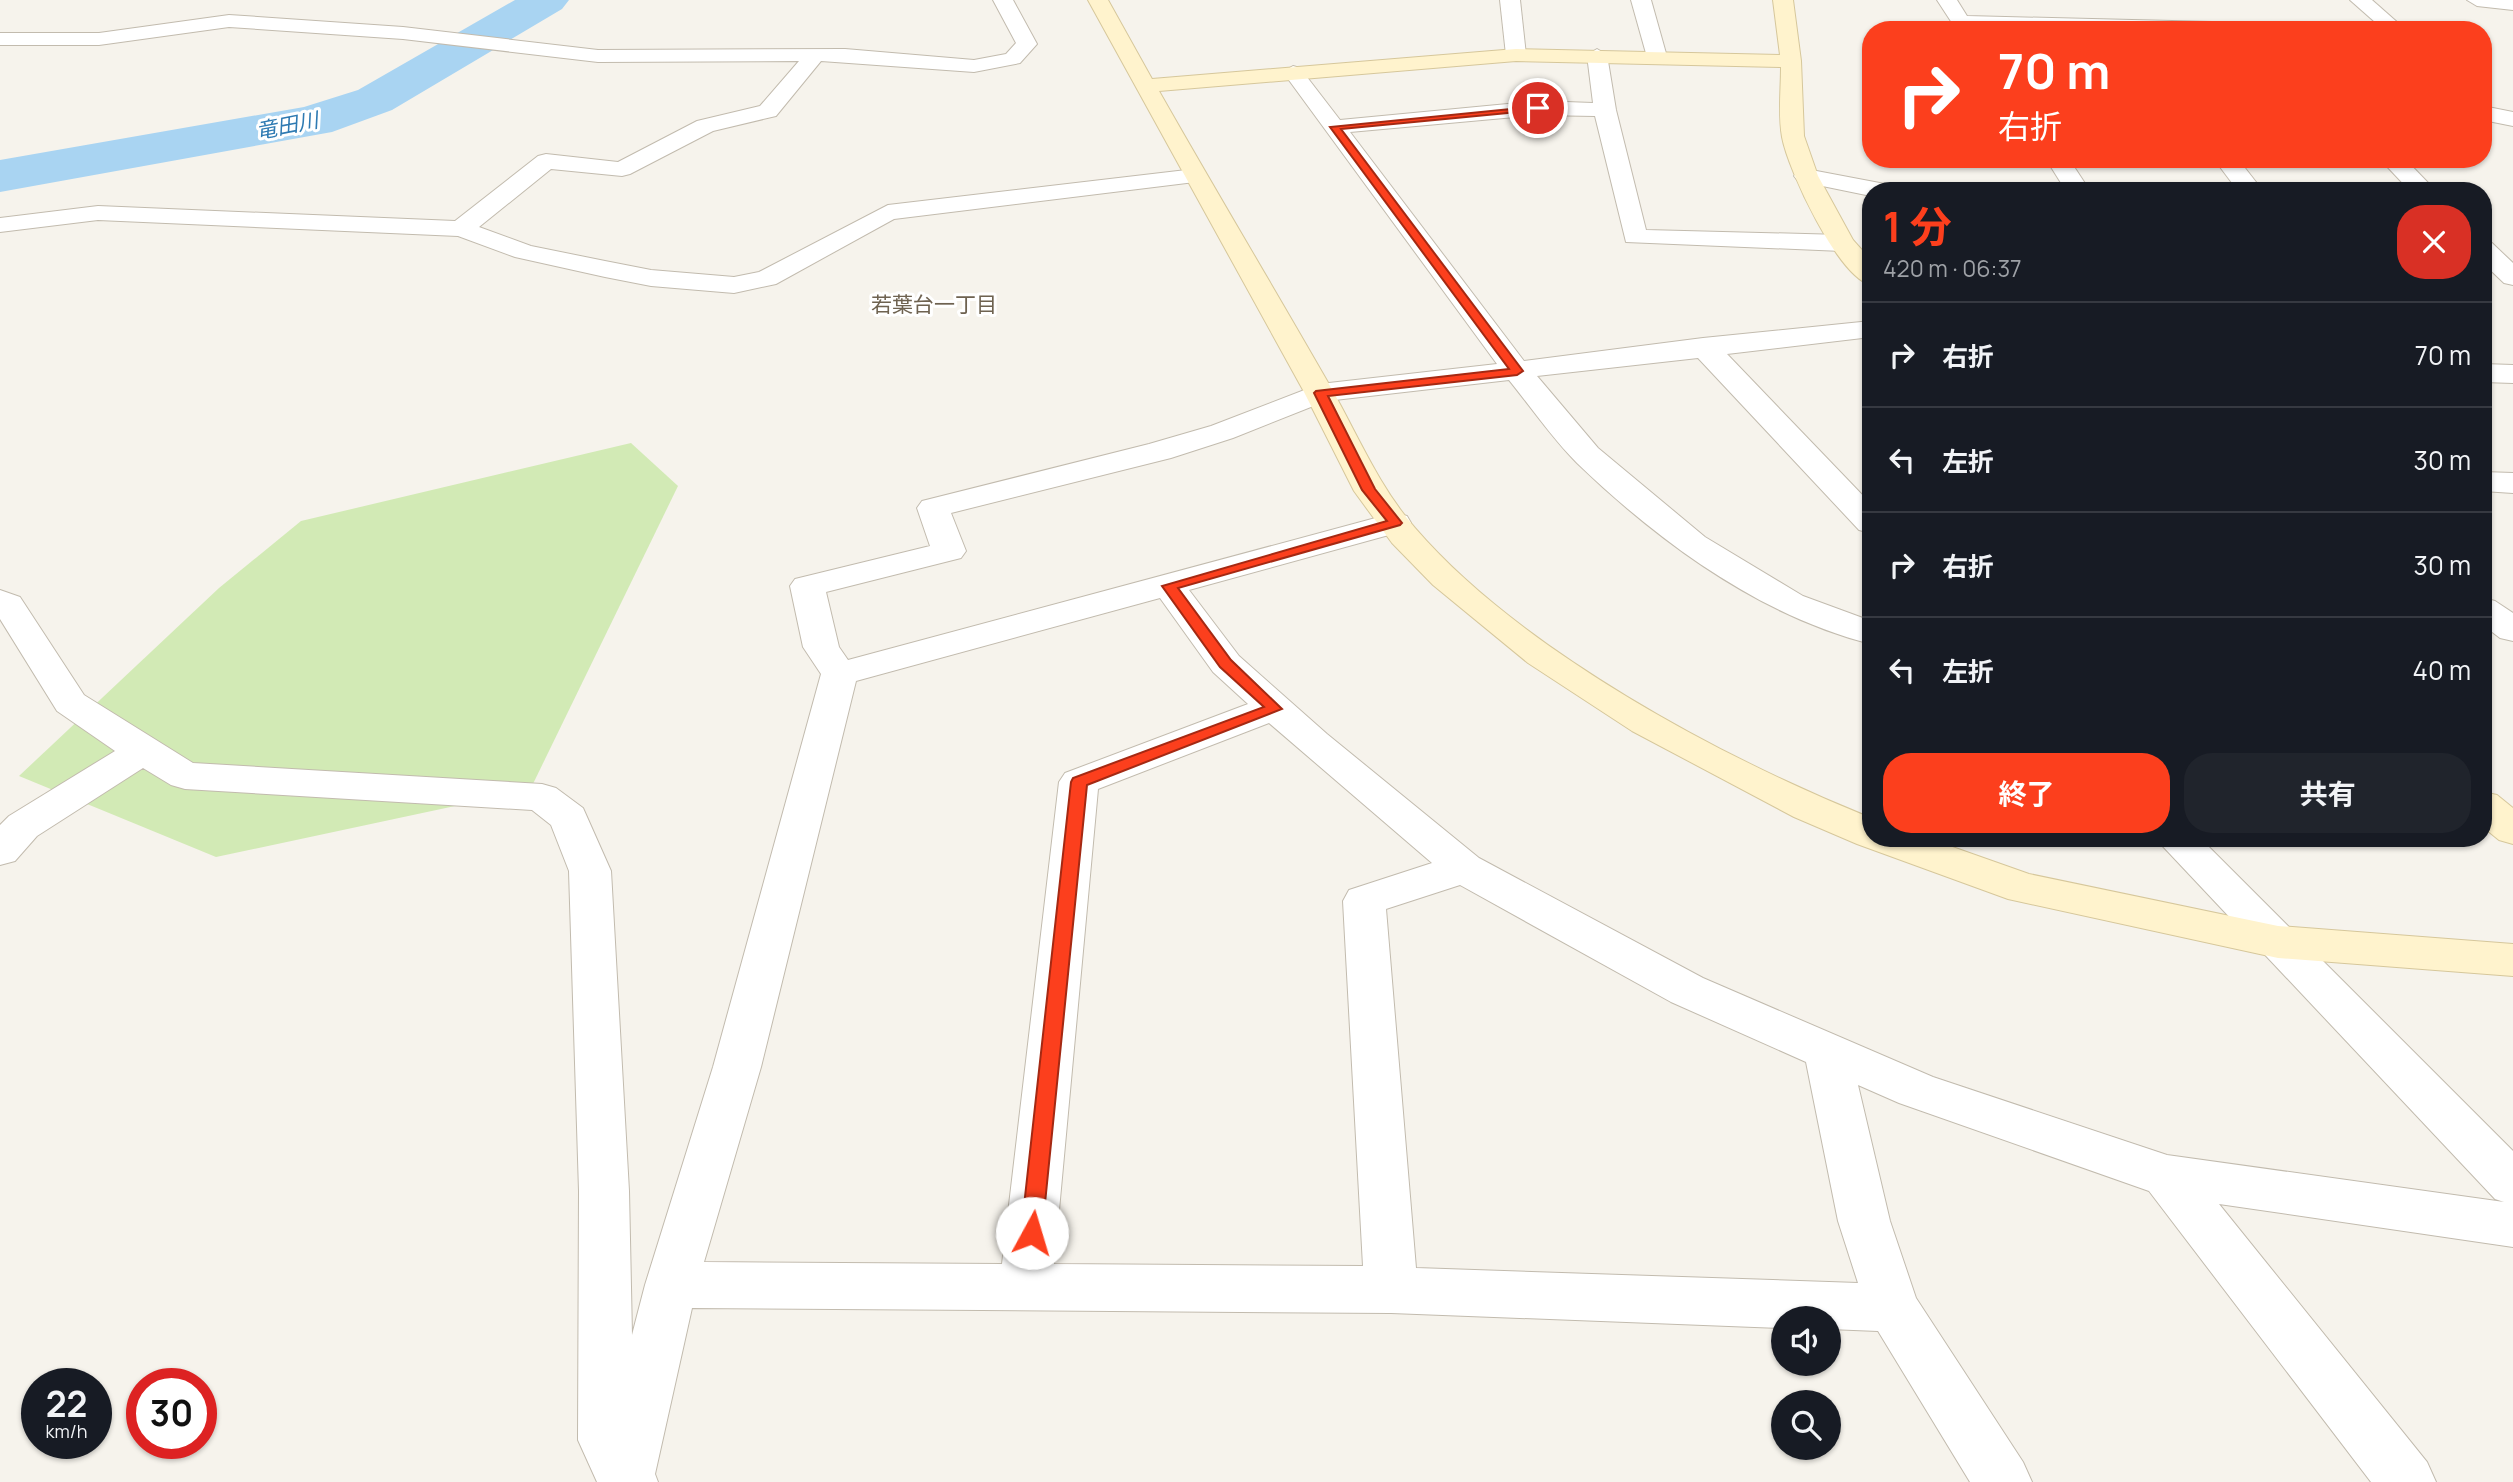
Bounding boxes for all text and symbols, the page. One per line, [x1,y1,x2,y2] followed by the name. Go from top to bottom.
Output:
[1998,37,2110,104] text: 70 m
[1883,49,1974,140] icon: right
[1508,78,1568,138] pin
[1519,89,1557,127] icon: arrive
[1998,104,2062,148] text: 右折
[253,105,323,145] water label: 竜田川
[1883,197,1952,255] text: 1 分
[2397,205,2471,279] button: close
[1883,252,2022,284] text: 420 m · 06:37
[871,290,997,318] district label: 若葉台一丁目
[1883,336,1921,374] icon: right
[2415,337,2471,373] text: 70 m
[1942,338,1994,374] text: 右折
[1883,441,1921,479] icon: left
[2414,442,2471,478] text: 30 m
[1942,443,1994,479] text: 左折
[1883,546,1921,584] icon: right
[2414,547,2471,583] text: 30 m
[1942,548,1994,584] text: 右折
[1883,651,1921,689] icon: left
[2413,652,2471,688] text: 40 m
[1942,653,1994,689] text: 左折
[1883,753,2170,833] button: 終了
[2184,753,2471,833] button: 共有
[995,1196,1069,1270] position arrow
[1771,1306,1841,1460] map controls
[1771,1306,1841,1376] button: sound
[126,1368,217,1459] speed limit sign: 30
[46,1380,87,1428] text: 22
[1771,1390,1841,1460] button: search
[46,1419,87,1443] text: km/h

